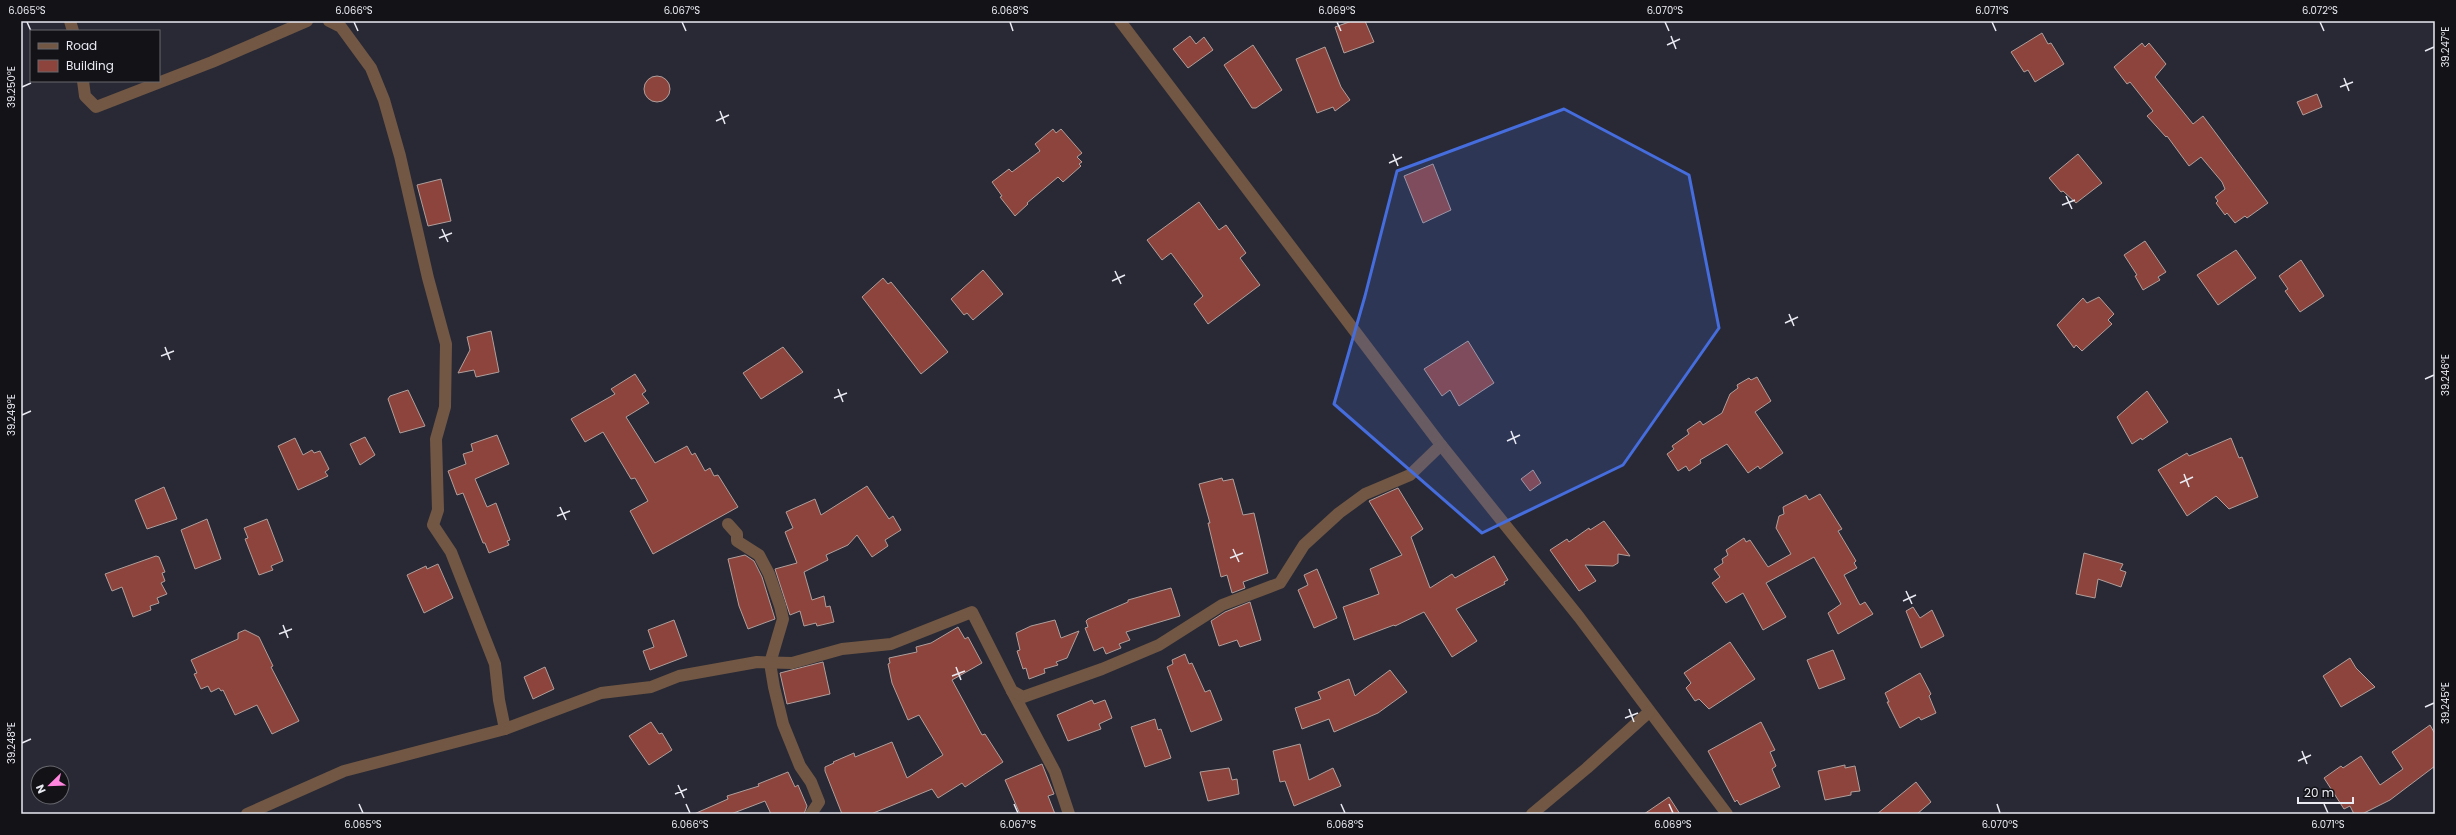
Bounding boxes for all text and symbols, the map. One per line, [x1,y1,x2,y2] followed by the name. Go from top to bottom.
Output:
[8,3,46,18] text: 6.065°S
[335,3,373,18] text: 6.066°S
[664,3,700,18] text: 6.067°S
[991,3,1029,18] text: 6.068°S
[1318,3,1356,18] text: 6.069°S
[1647,3,1683,18] text: 6.070°S
[1975,3,2009,18] text: 6.071°S
[2302,3,2338,18] text: 6.072°S
[2438,26,2453,68] text: 39.247°E
[30,30,160,82] legend
[66,37,97,54] text: Road
[66,57,114,74] text: Building
[4,66,19,108] text: 39.250°E
[2438,354,2453,396] text: 39.246°E
[4,394,19,436] text: 39.249°E
[2438,682,2453,724] text: 39.245°E
[4,722,19,764] text: 39.248°E
[30,765,70,805] north arrow
[2298,779,2353,805] scale bar
[32,782,50,796] text: N
[2304,784,2334,801] text: 20 m
[344,817,382,832] text: 6.065°S
[671,817,709,832] text: 6.066°S
[1000,817,1036,832] text: 6.067°S
[1326,817,1364,832] text: 6.068°S
[1654,817,1692,832] text: 6.069°S
[1982,817,2018,832] text: 6.070°S
[2311,817,2345,832] text: 6.071°S

